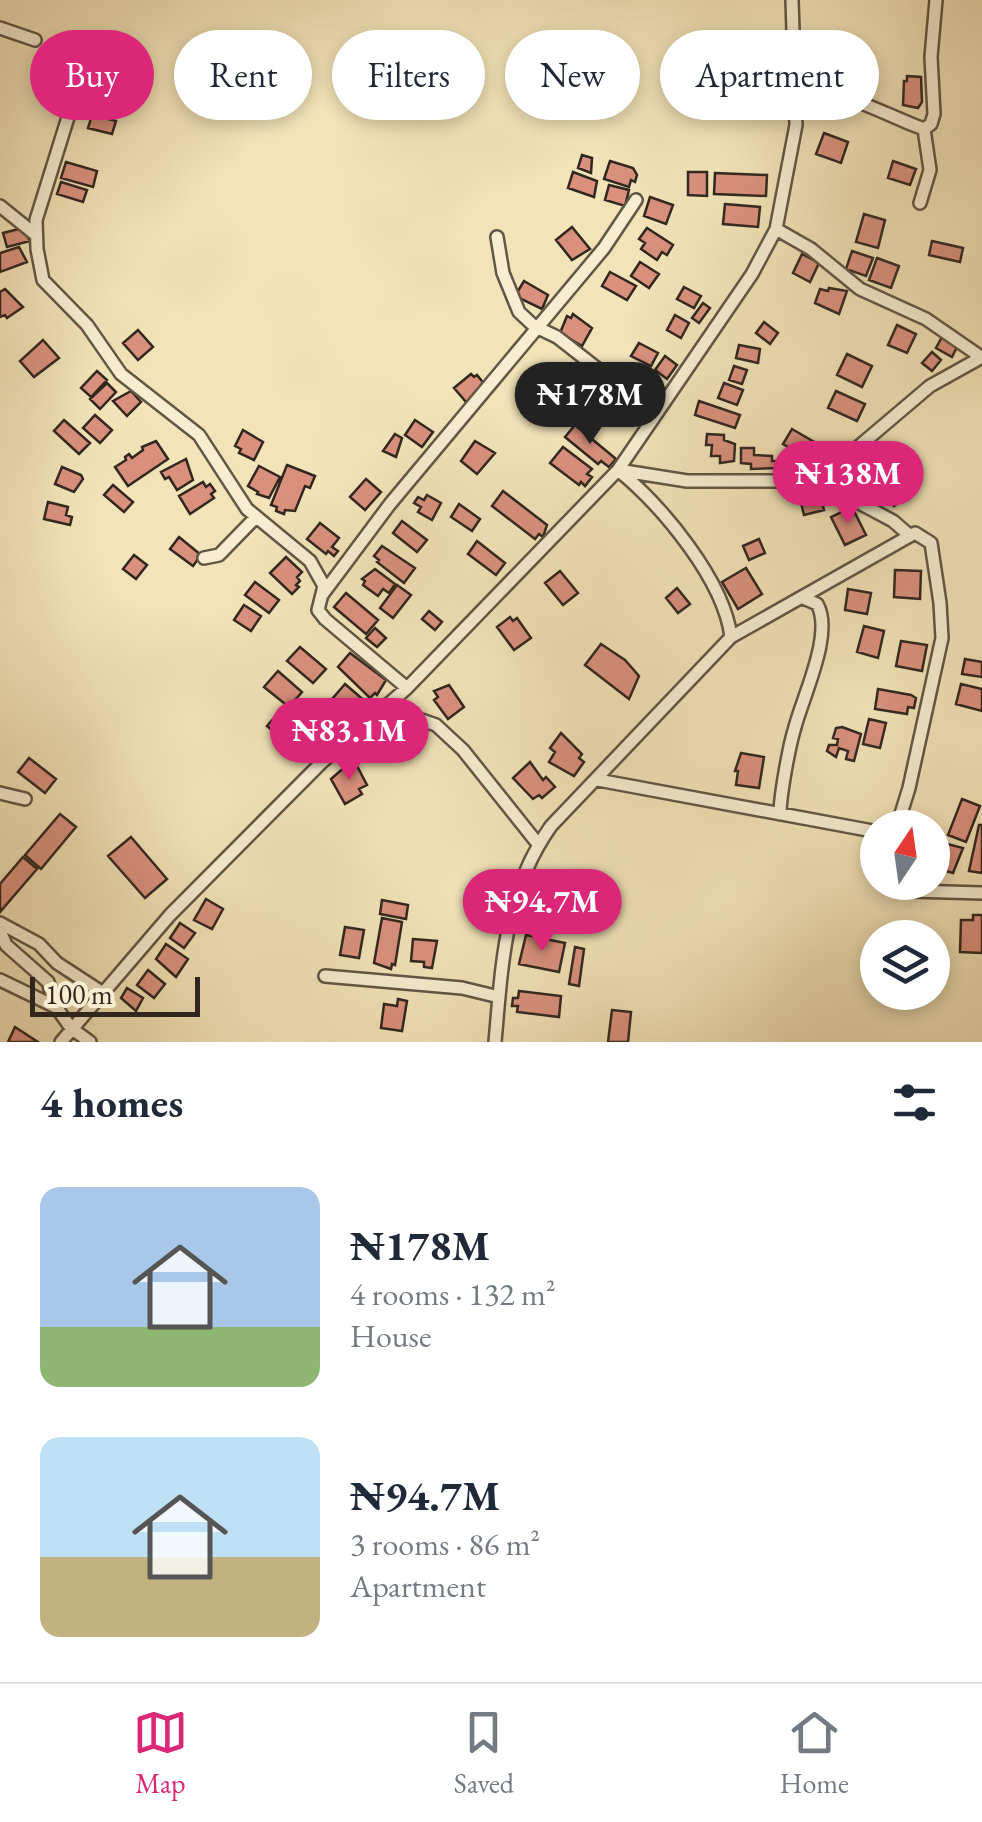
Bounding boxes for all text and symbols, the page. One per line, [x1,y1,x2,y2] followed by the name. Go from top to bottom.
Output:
[30,30,154,120] chip: Buy
[174,30,312,120] chip: Rent
[332,30,485,120] chip: Filters
[505,30,640,120] chip: New
[660,30,879,120] chip: Apartment
[520,362,660,447] pin: ₦178M
[537,373,643,415] text: ₦178M
[778,441,918,526] pin: ₦138M
[795,452,901,494] text: ₦138M
[268,698,430,783] pin: ₦83.1M
[292,709,406,751] text: ₦83.1M
[860,810,950,900] north arrow
[860,810,950,1010] map controls
[461,869,623,954] pin: ₦94.7M
[485,880,599,922] text: ₦94.7M
[860,920,950,1010] button: layers
[30,972,200,1016] scale bar
[45,976,113,1012] text: 100 m
[40,1075,183,1130] text: 4 homes
[887,1075,942,1130] icon: filters
[350,1218,490,1273] text: ₦178M
[120,1227,240,1347] icon: home
[350,1273,556,1315] text: 4 rooms · 132 m²
[350,1315,431,1357] text: House
[350,1468,500,1523] text: ₦94.7M
[120,1477,240,1597] icon: home
[350,1523,540,1565] text: 3 rooms · 86 m²
[350,1565,486,1607] text: Apartment
[133,1705,188,1801] tab: Map
[454,1705,514,1801] tab: Saved
[780,1705,849,1801] tab: Home

